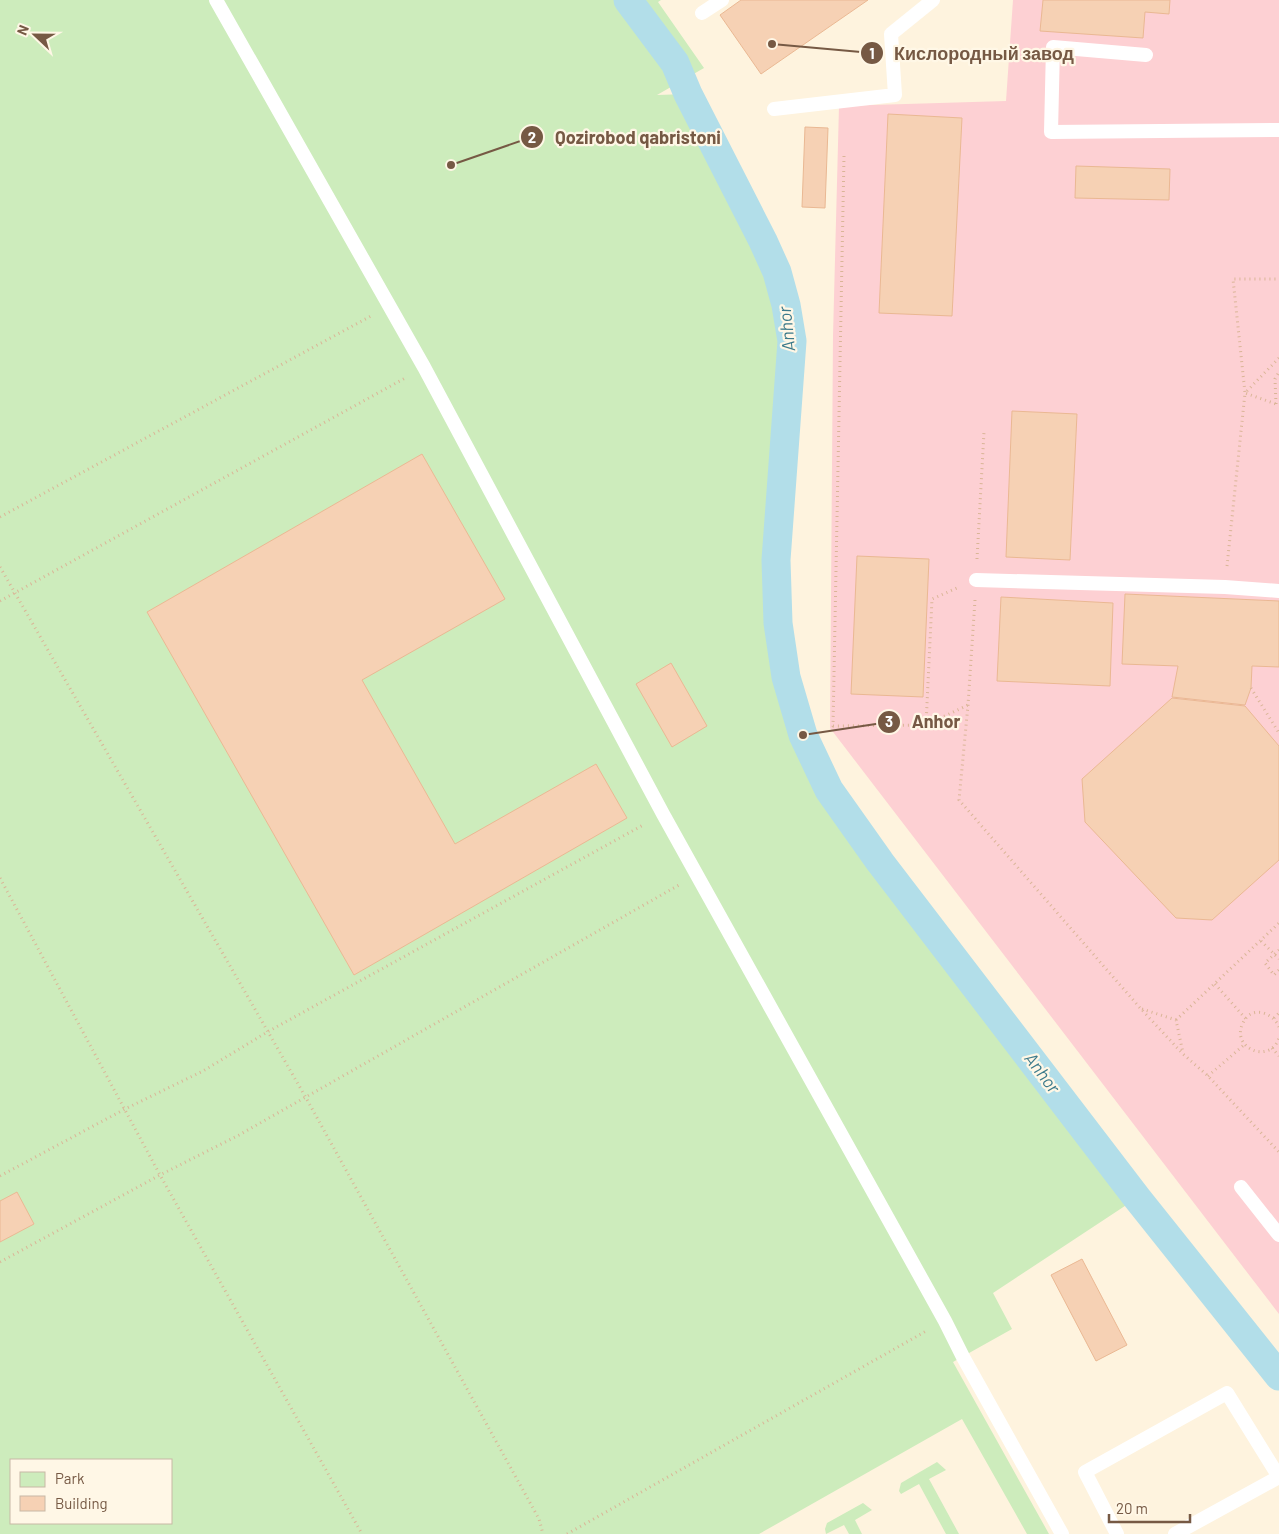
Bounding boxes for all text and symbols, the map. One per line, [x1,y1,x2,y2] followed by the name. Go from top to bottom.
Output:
[10,10,60,60] north arrow
[13,22,32,37] text: N
[859,37,1084,70] callout: Кислородный завод
[894,42,1075,64] text: Кислородный завод
[869,44,875,62] text: 1
[520,121,731,154] callout: Qozirobod qabristoni
[555,126,721,148] text: Qozirobod qabristoni
[528,128,536,146] text: 2
[773,305,799,353] water label: Anhor
[877,706,970,739] callout: Anhor
[912,710,960,732] text: Anhor
[885,712,893,730] text: 3
[1020,1048,1066,1098] water label: Anhor
[10,1459,172,1524] legend
[55,1469,85,1487] text: Park
[1109,1492,1190,1524] scale bar
[55,1494,108,1512] text: Building
[1116,1499,1148,1517] text: 20 m

